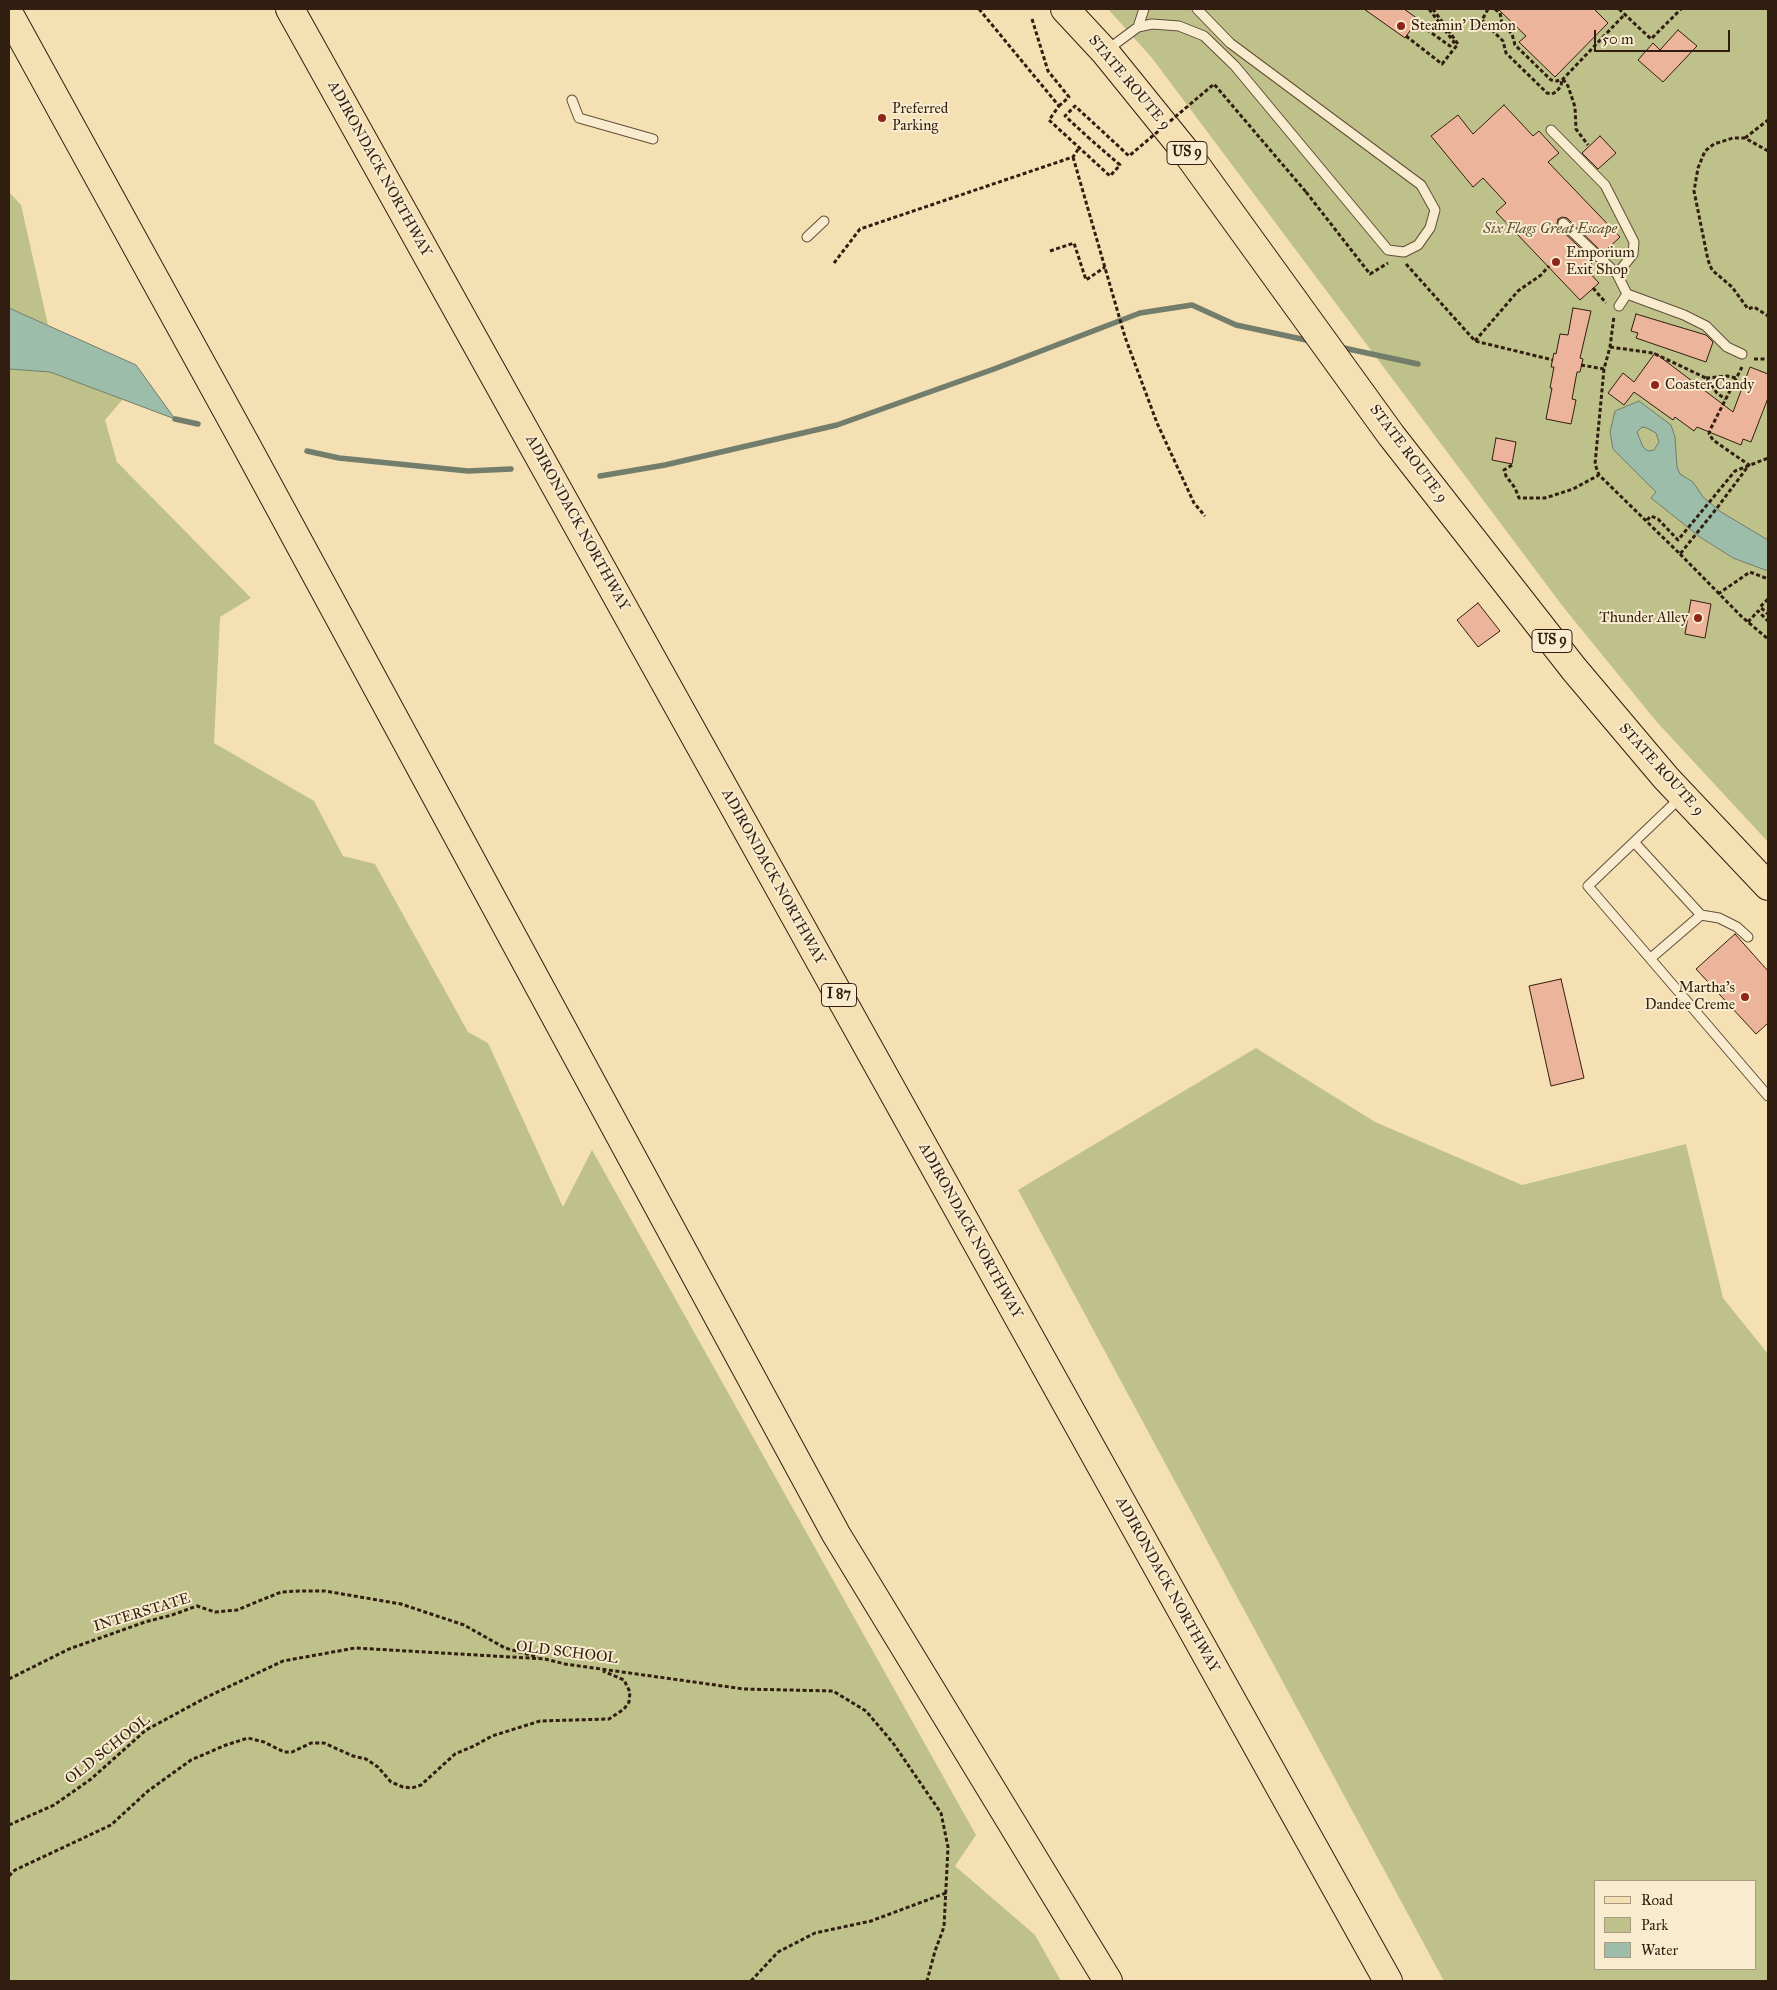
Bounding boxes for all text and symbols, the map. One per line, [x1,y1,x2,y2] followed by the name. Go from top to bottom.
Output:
[1411,17,1516,35] place label: Steamin' Demon
[1395,20,1407,32] marker: Steamin' Demon
[1597,20,1733,52] scale bar
[1602,30,1634,48] text: 50 m
[1084,32,1174,134] street label: STATE ROUTE 9
[323,78,435,260] street label: ADIRONDACK NORTHWAY
[892,100,948,135] place label: Preferred Parking
[876,112,888,124] marker: Preferred Parking
[1167,142,1207,164] road number: US 9
[1483,220,1617,238] park label: Six Flags Great Escape
[1566,244,1635,279] place label: Emporium Exit Shop
[1550,256,1562,268] marker: Emporium Exit Shop
[1665,376,1754,394] place label: Coaster Candy
[1649,379,1661,391] marker: Coaster Candy
[1365,401,1451,507] street label: STATE ROUTE 9
[521,432,633,614] street label: ADIRONDACK NORTHWAY
[1599,609,1688,627] place label: Thunder Alley
[1692,612,1704,624] marker: Thunder Alley
[1532,630,1572,652] road number: US 9
[1615,720,1707,820] street label: STATE ROUTE 9
[717,786,829,968] street label: ADIRONDACK NORTHWAY
[1645,979,1735,1014] place label: Martha's Dandee Creme
[822,984,856,1006] road number: I 87
[1739,991,1751,1003] marker: Martha's Dandee Creme
[914,1140,1026,1322] street label: ADIRONDACK NORTHWAY
[1111,1494,1223,1676] street label: ADIRONDACK NORTHWAY
[92,1590,192,1636] street label: INTERSTATE
[515,1638,619,1668] street label: OLD SCHOOL
[62,1711,154,1789] street label: OLD SCHOOL
[1594,1880,1757,1970] legend
[1641,1891,1673,1909] text: Road
[1641,1916,1668,1934] text: Park
[1641,1941,1678,1959] text: Water

